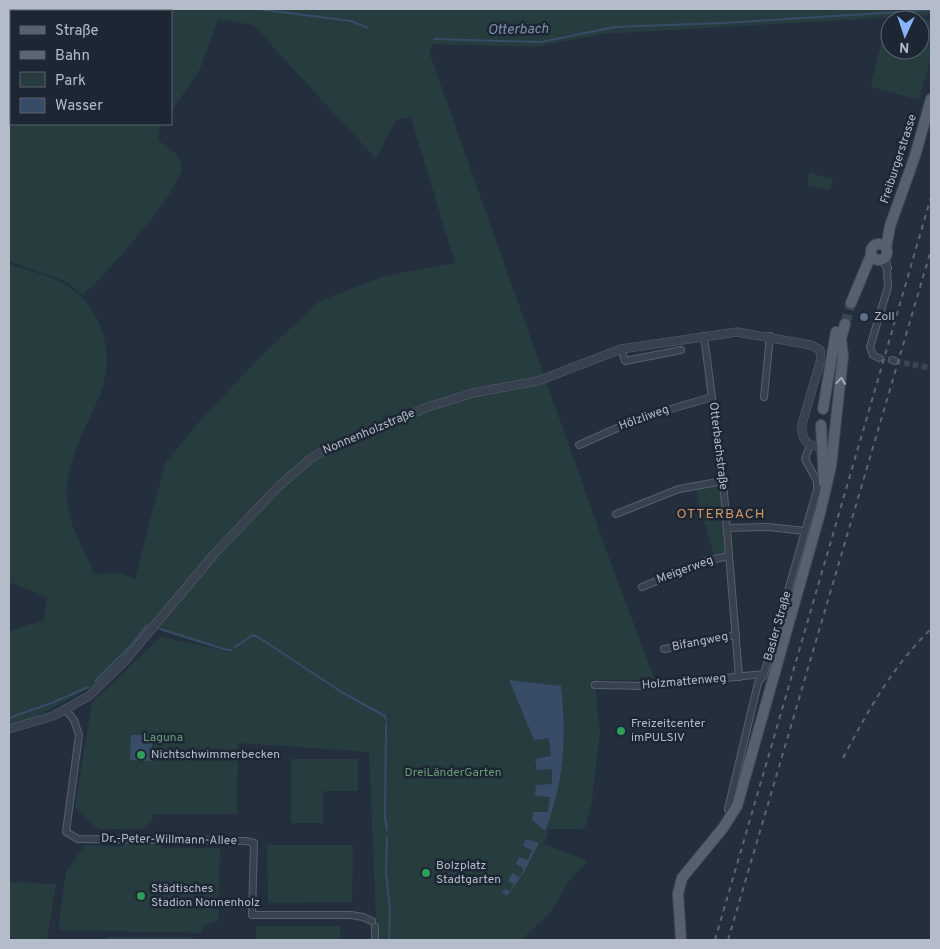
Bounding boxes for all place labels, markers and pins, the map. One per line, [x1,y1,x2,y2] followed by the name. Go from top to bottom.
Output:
[874,309,895,325] place label: Zoll
[858,311,870,323] marker: Zoll
[631,716,706,746] place label: Freizeitcenter imPULSIV
[615,725,627,737] marker: Freizeitcenter imPULSIV
[151,747,280,763] place label: Nichtschwimmerbecken
[135,749,147,761] marker: Nichtschwimmerbecken
[436,858,501,888] place label: Bolzplatz Stadtgarten
[420,867,432,879] marker: Bolzplatz Stadtgarten
[151,881,260,911] place label: Städtisches Stadion Nonnenholz
[135,890,147,902] marker: Städtisches Stadion Nonnenholz

